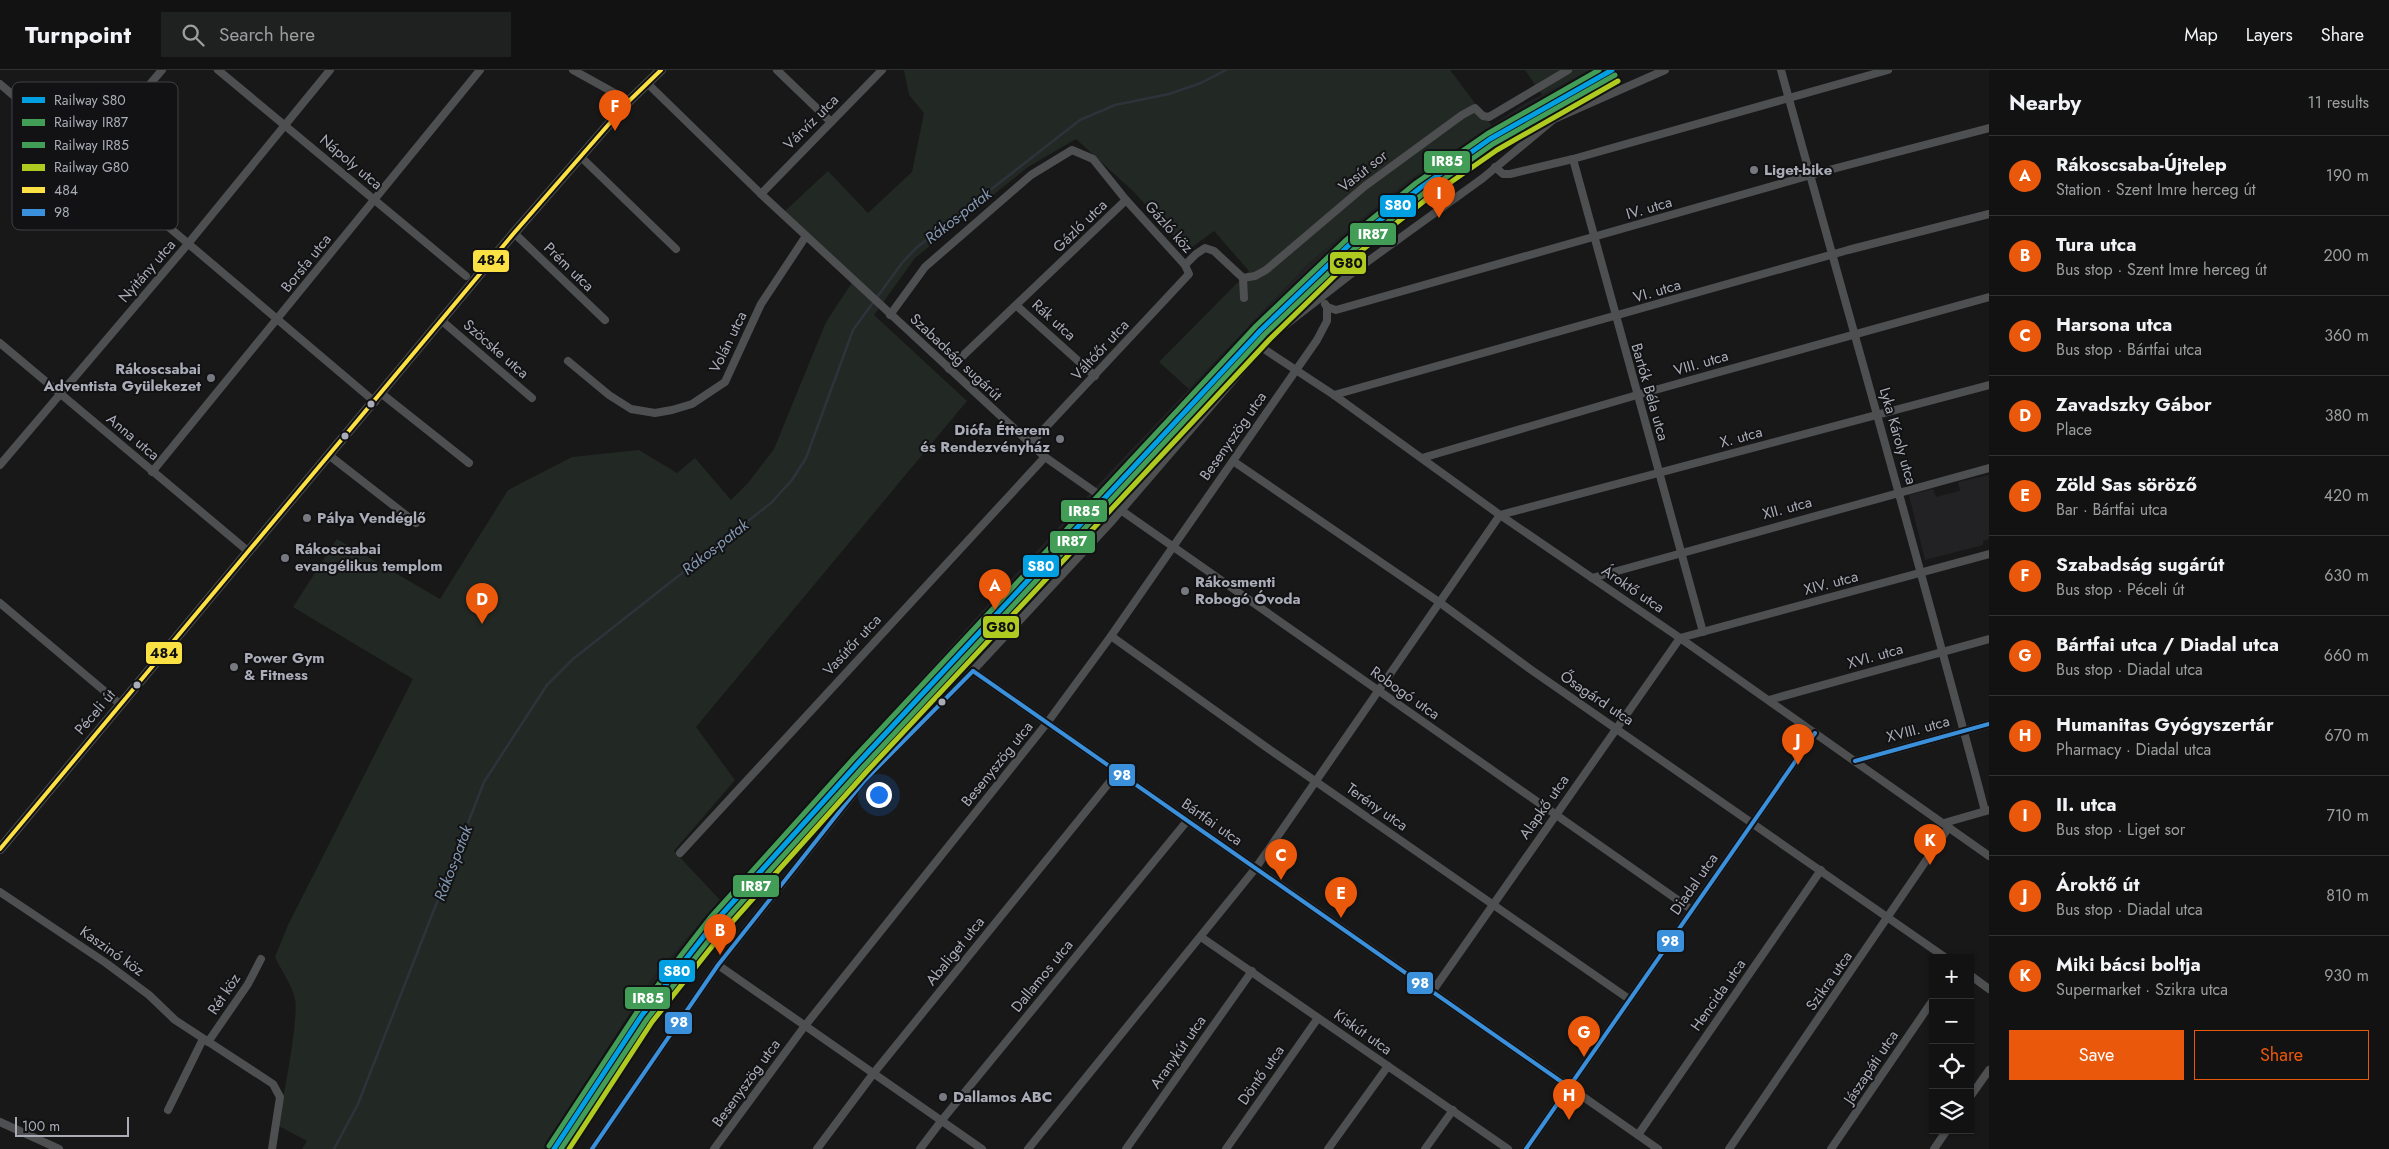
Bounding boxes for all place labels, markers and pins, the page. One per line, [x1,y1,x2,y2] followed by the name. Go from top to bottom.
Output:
[599,90,631,131] pin: F
[1764,159,1833,181] place label: Liget-bike
[1748,164,1760,176] marker: Liget-bike
[1423,177,1455,218] pin: I
[42,358,201,397] place label: Rákoscsabai Adventista Gyülekezet
[205,372,217,384] marker: Rákoscsabai Adventista Gyülekezet
[366,399,376,409] unlabelled marker
[920,419,1050,458] place label: Diófa Étterem és Rendezvényház
[340,431,350,441] unlabelled marker
[1054,433,1066,445] marker: Diófa Étterem és Rendezvényház
[317,507,426,529] place label: Pálya Vendéglő
[301,512,313,524] marker: Pálya Vendéglő
[295,538,443,577] place label: Rákoscsabai evangélikus templom
[279,552,291,564] marker: Rákoscsabai evangélikus templom
[979,569,1011,610] pin: A
[1195,571,1301,610] place label: Rákosmenti Robogó Óvoda
[466,583,498,624] pin: D
[1179,585,1191,597] marker: Rákosmenti Robogó Óvoda
[244,647,325,686] place label: Power Gym & Fitness
[228,661,240,673] marker: Power Gym & Fitness
[132,680,142,690] unlabelled marker
[937,697,947,707] unlabelled marker
[1782,724,1814,765] pin: J
[1914,824,1946,865] pin: K
[1265,839,1297,880] pin: C
[1325,877,1357,918] pin: E
[704,914,736,955] pin: B
[1568,1016,1600,1057] pin: G
[1553,1079,1585,1120] pin: H
[953,1086,1052,1108] place label: Dallamos ABC
[937,1091,949,1103] marker: Dallamos ABC

